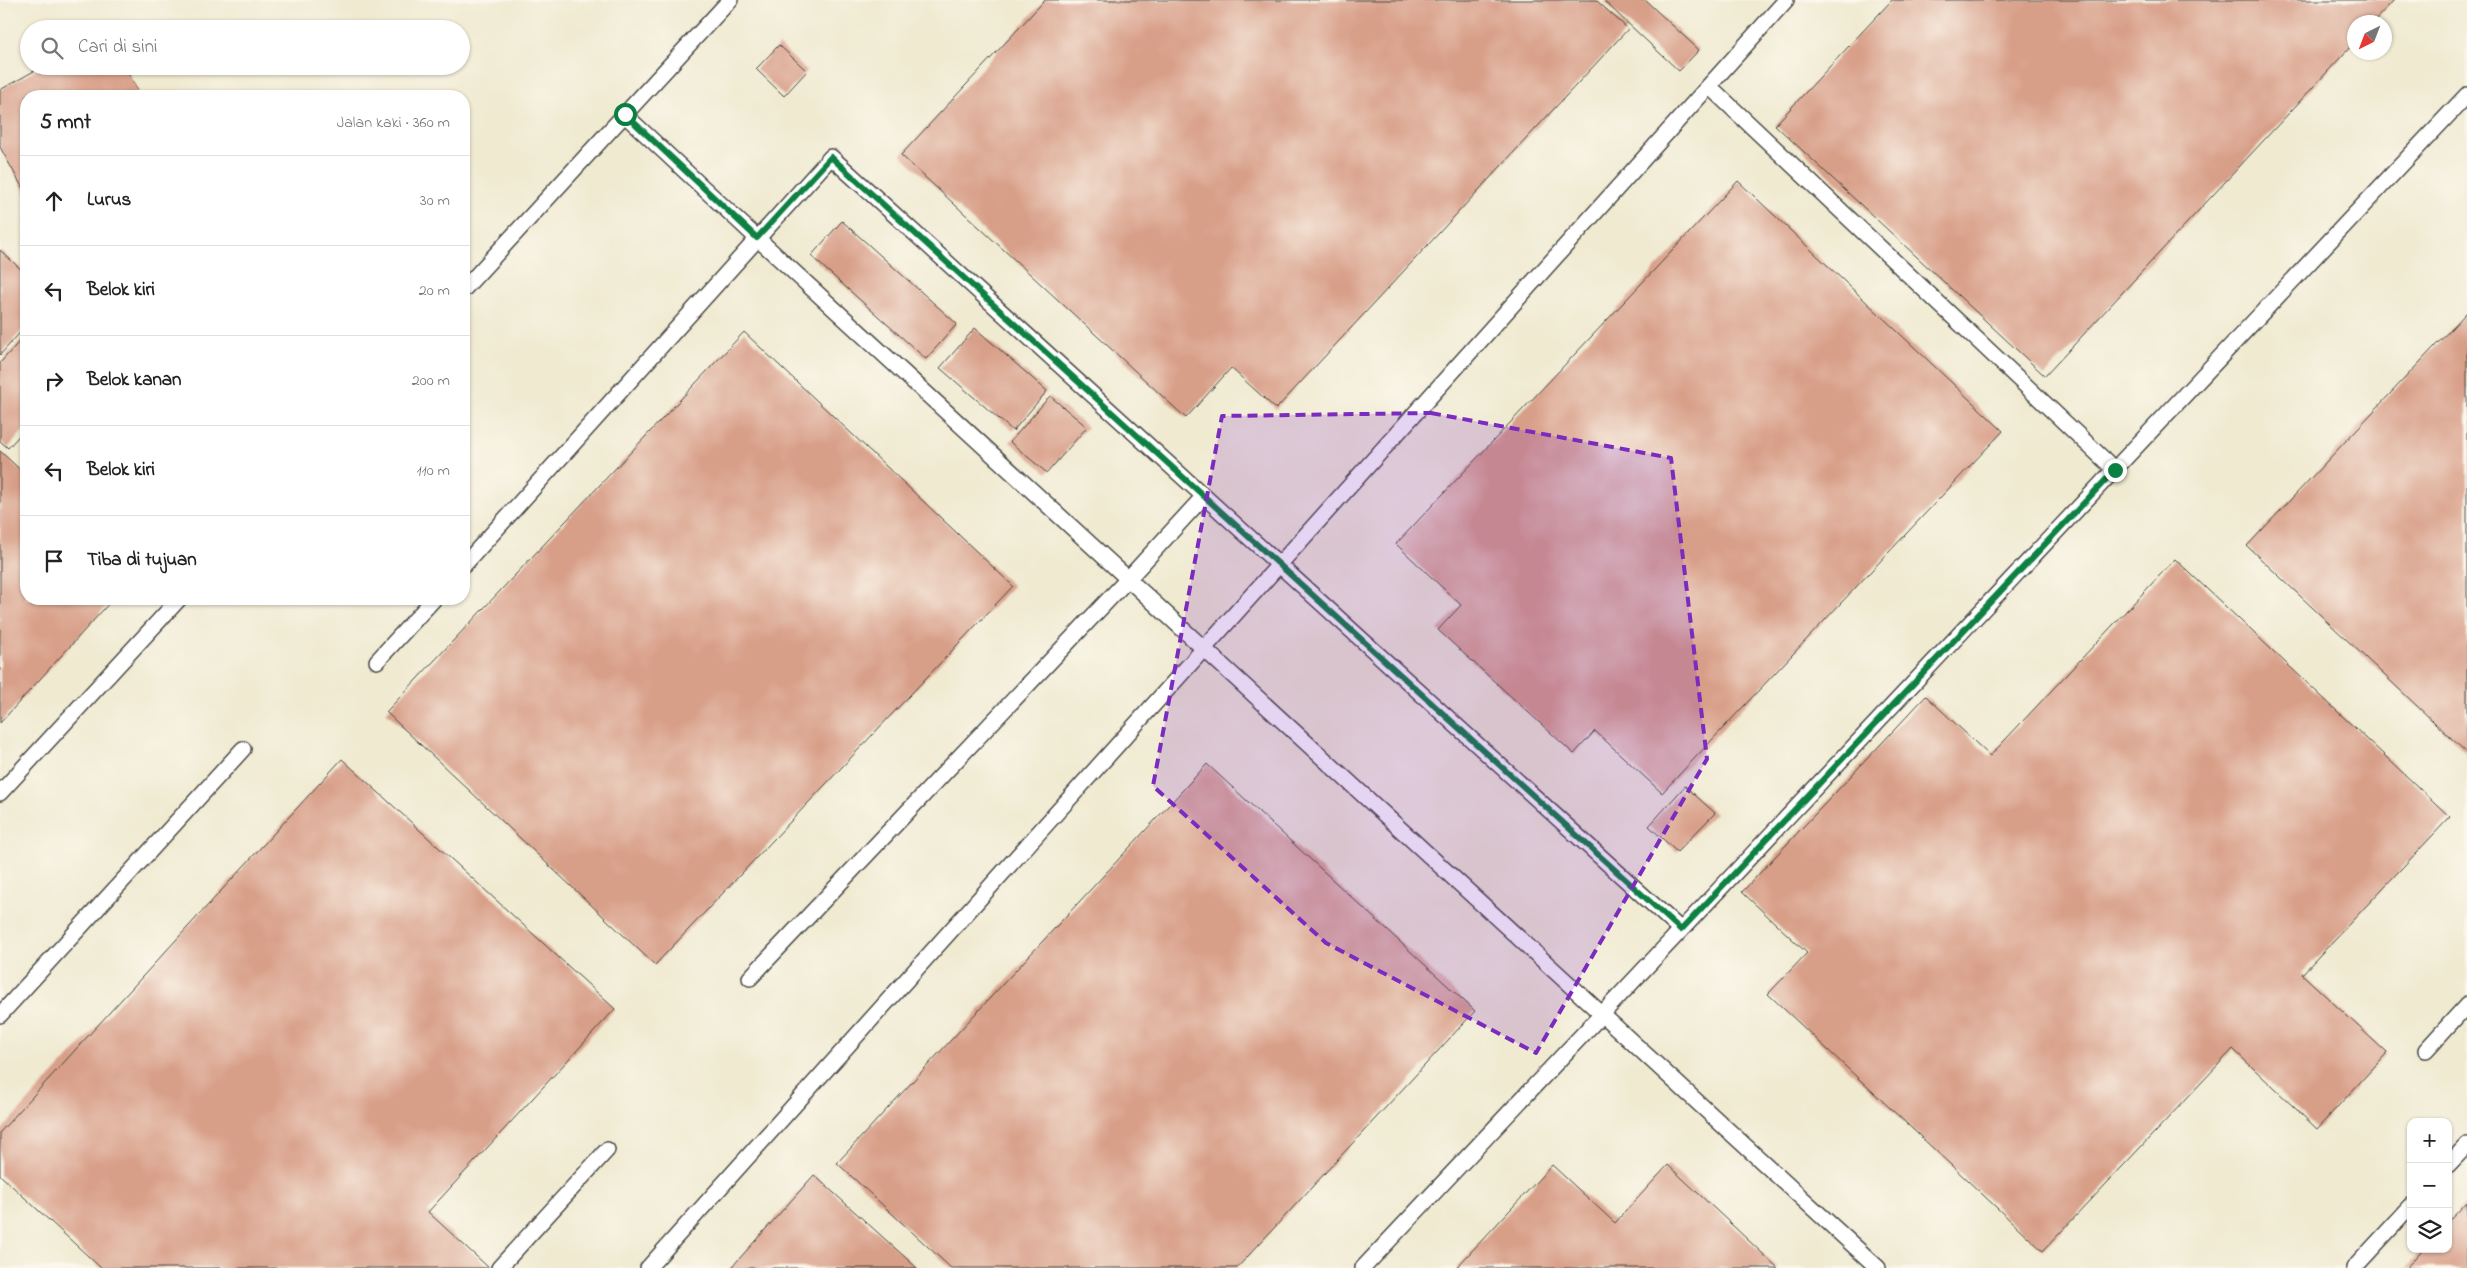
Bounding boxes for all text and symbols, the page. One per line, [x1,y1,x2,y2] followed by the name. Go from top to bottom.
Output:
[2347,15,2392,60] north arrow
[20,20,470,75] search box
[38,34,66,62] icon: search
[78,34,157,61] text: Cari di sini
[614,103,637,126] route start
[40,108,91,138] text: 5 mnt
[336,111,450,135] text: Jalan kaki · 360 m
[40,187,68,215] icon: ahead
[87,187,131,214] text: Lurus
[420,189,450,213] text: 30 m
[40,277,68,305] icon: left
[87,277,155,304] text: Belok kiri
[419,279,450,303] text: 20 m
[40,367,68,395] icon: right
[87,367,181,394] text: Belok kanan
[412,369,450,393] text: 200 m
[40,457,68,485] icon: left
[87,457,155,484] text: Belok kiri
[416,459,450,483] text: 110 m
[2104,459,2127,482] route end
[40,547,68,575] icon: arrive
[87,547,197,574] text: Tiba di tujuan
[2407,1118,2452,1253] map controls
[2407,1118,2452,1163] button: +
[2407,1163,2452,1208] button: −
[2407,1208,2452,1253] button: layers

